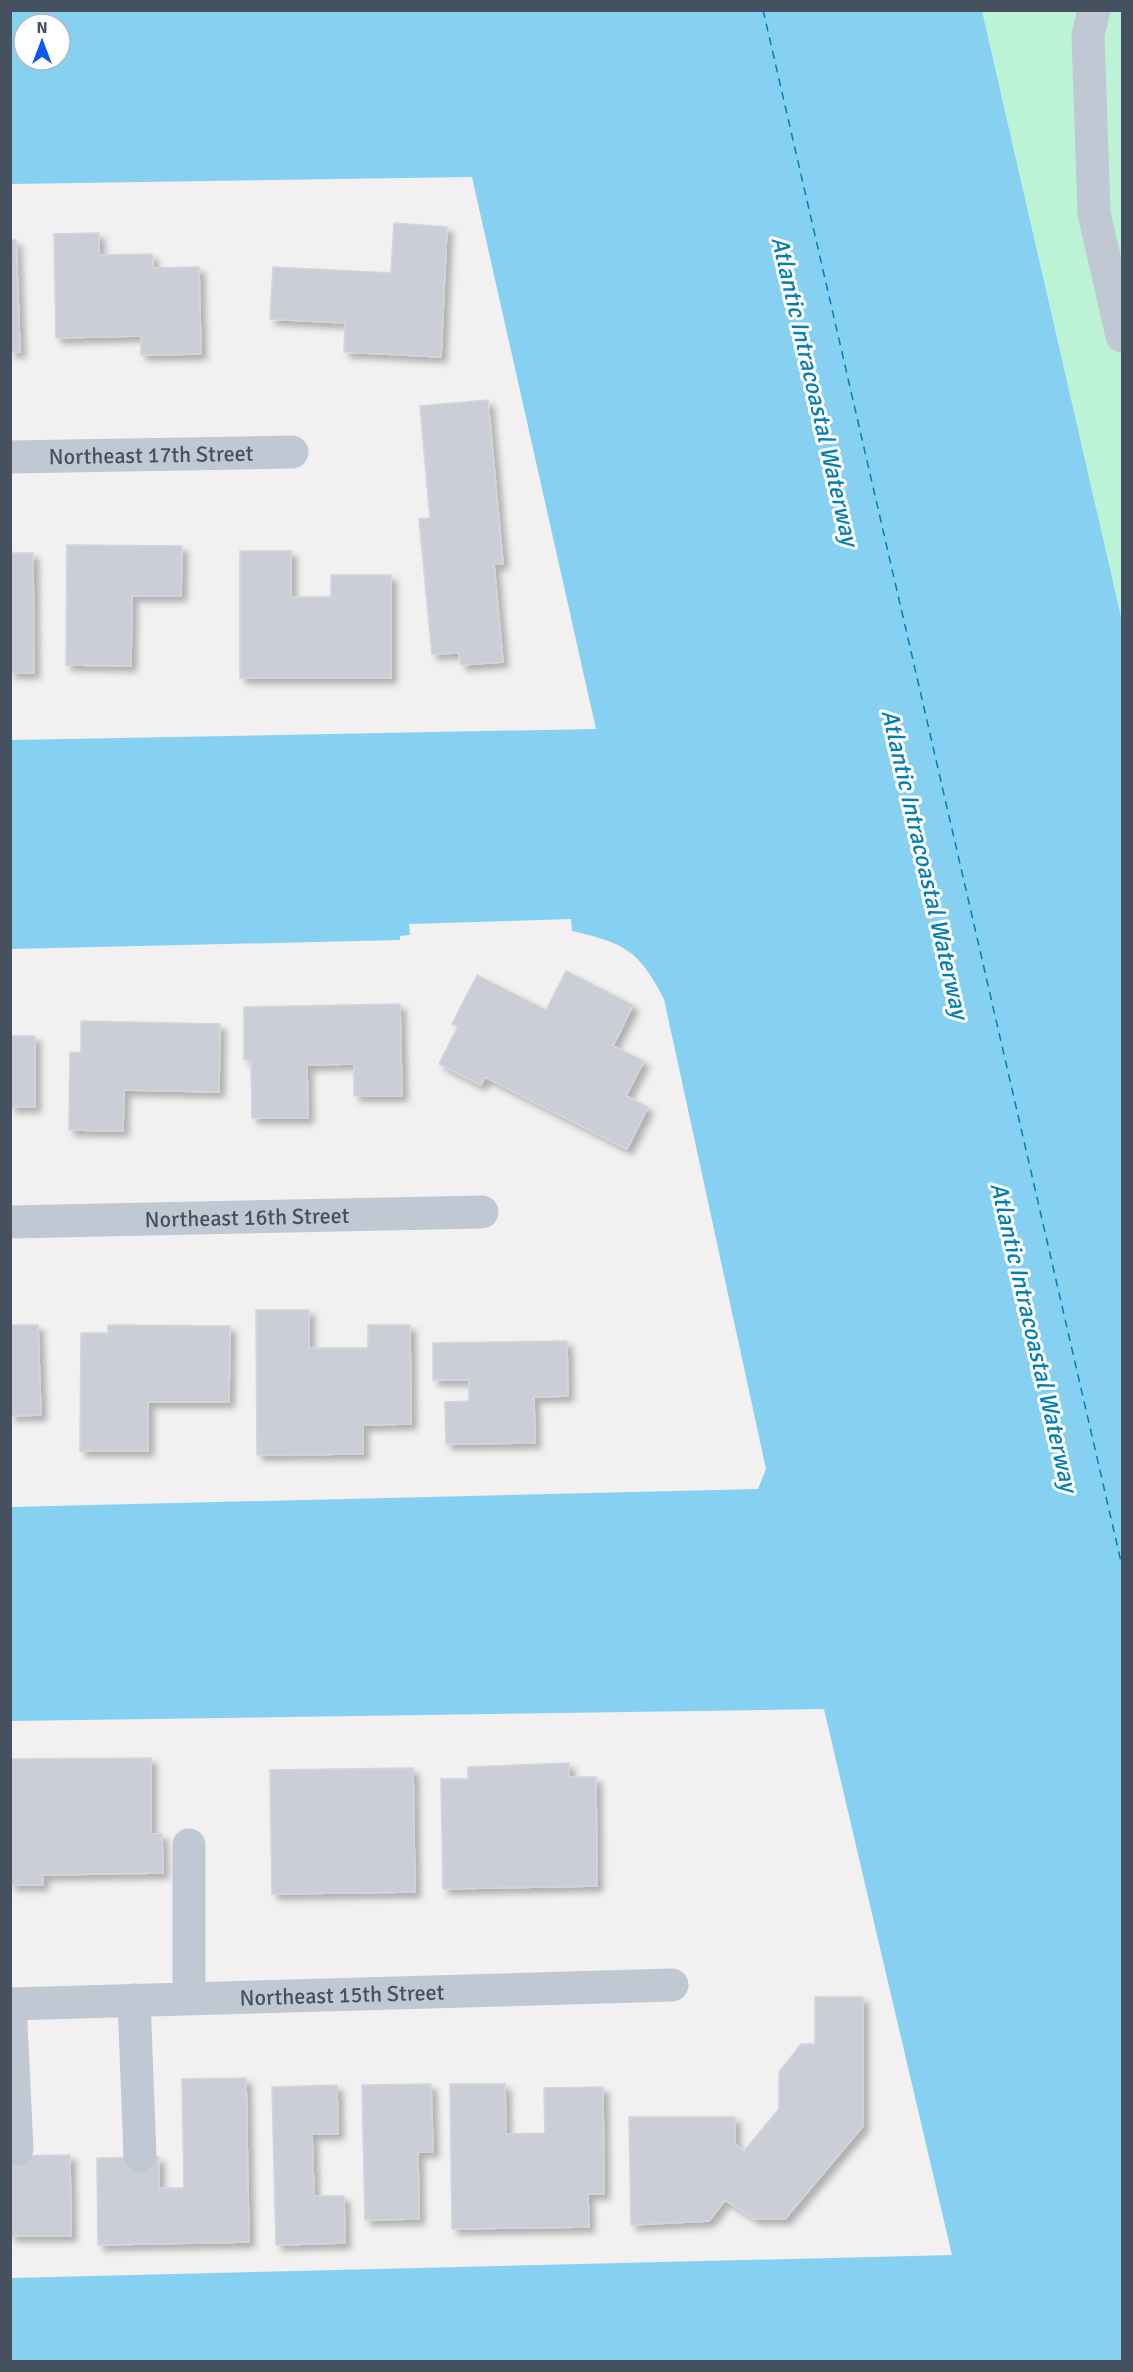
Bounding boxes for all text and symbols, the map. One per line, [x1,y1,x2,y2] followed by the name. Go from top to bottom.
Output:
[12,12,72,72] north arrow
[36,18,48,38] text: N
[765,234,866,551] water label: Atlantic Intracoastal Waterway
[48,439,254,470] street label: Northeast 17th Street
[875,707,976,1024] water label: Atlantic Intracoastal Waterway
[984,1180,1085,1497] water label: Atlantic Intracoastal Waterway
[144,1201,350,1233] street label: Northeast 16th Street
[239,1978,445,2011] street label: Northeast 15th Street

